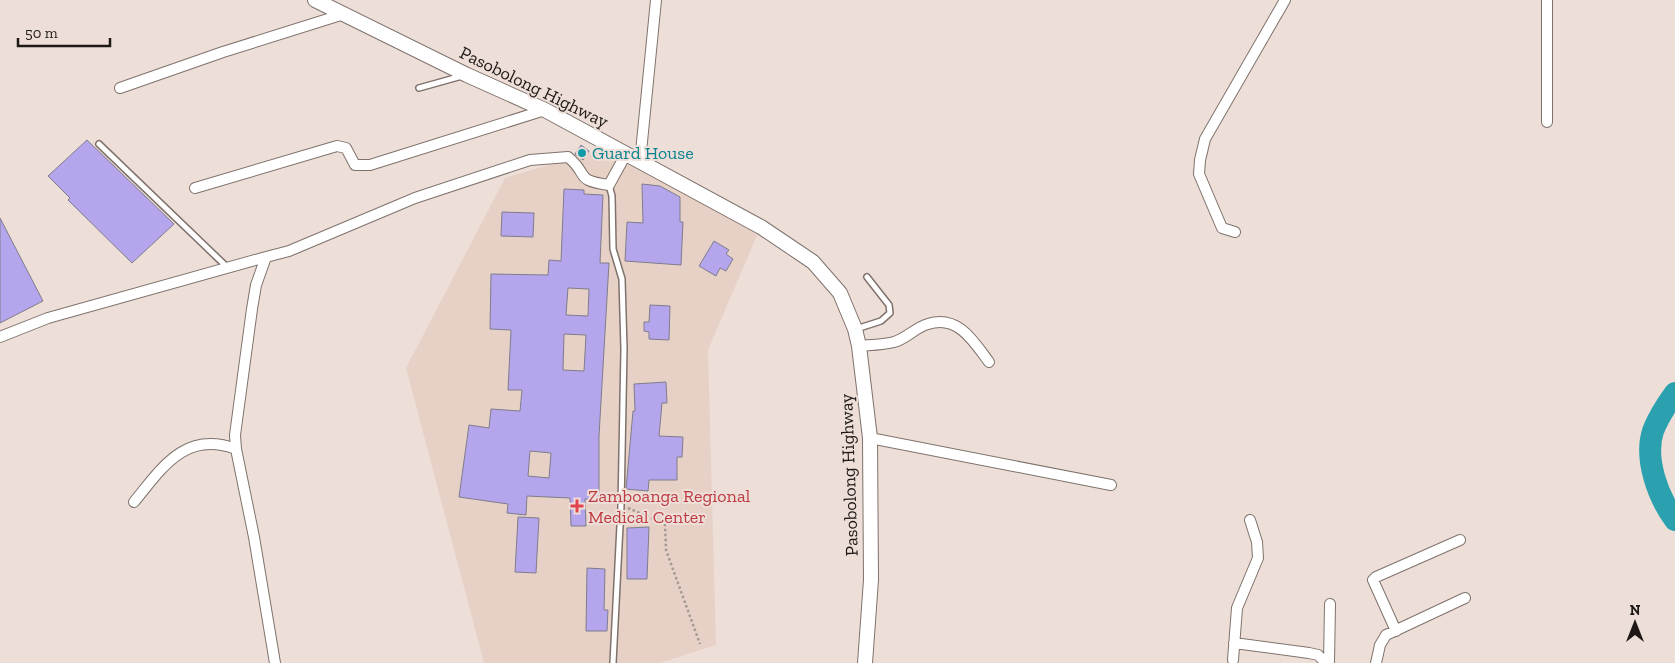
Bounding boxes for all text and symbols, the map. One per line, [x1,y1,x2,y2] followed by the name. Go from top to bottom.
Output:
[18,15,110,47] scale bar
[25,24,58,42] text: 50 m
[456,41,613,133] street label: Pasobolong Highway
[592,142,694,164] place label: Guard House
[576,147,588,159] marker: Guard House
[835,393,863,557] street label: Pasobolong Highway
[588,485,751,528] place label: Zamboanga Regional Medical Center
[570,499,584,513] marker: Zamboanga Regional Medical Center
[1610,598,1660,648] north arrow
[1630,602,1641,619] text: N

